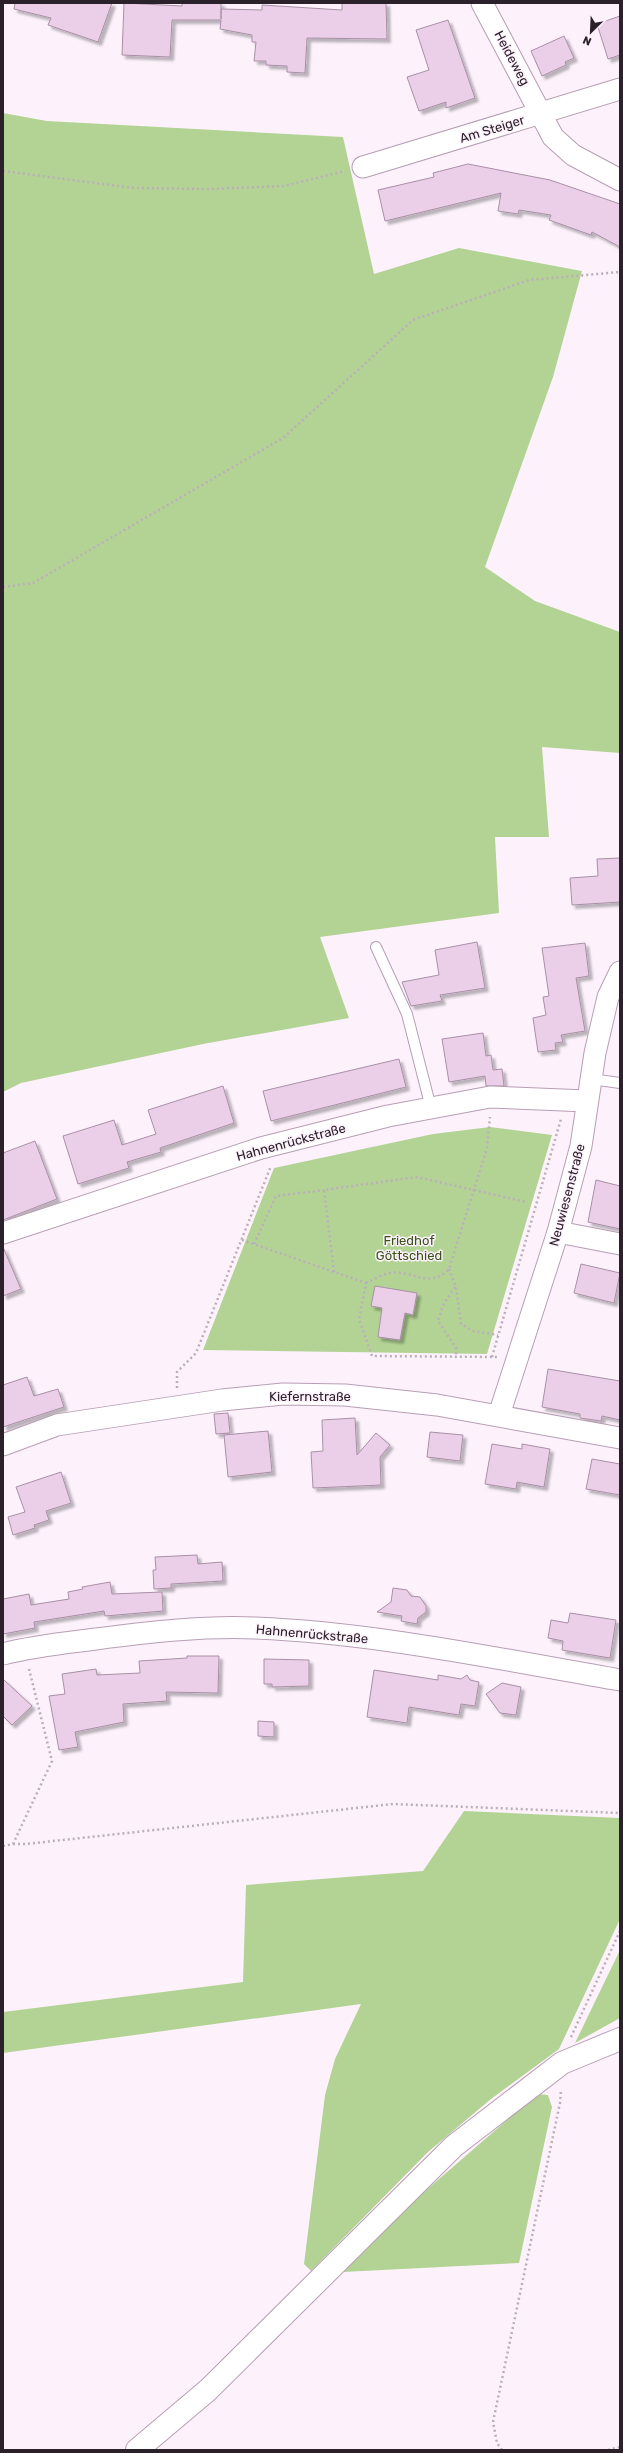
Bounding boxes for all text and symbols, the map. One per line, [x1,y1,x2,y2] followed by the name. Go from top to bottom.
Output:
[571,12,611,52] north arrow
[490,28,533,88] street label: Heideweg
[581,33,593,48] text: N
[458,112,527,147] street label: Am Steiger
[235,1120,347,1164] street label: Hahnenrückstraße
[546,1142,588,1248] street label: Neuwiesenstraße
[376,1233,442,1263] park label: Friedhof Göttschied
[269,1389,351,1404] street label: Kiefernstraße
[255,1622,369,1646] street label: Hahnenrückstraße

